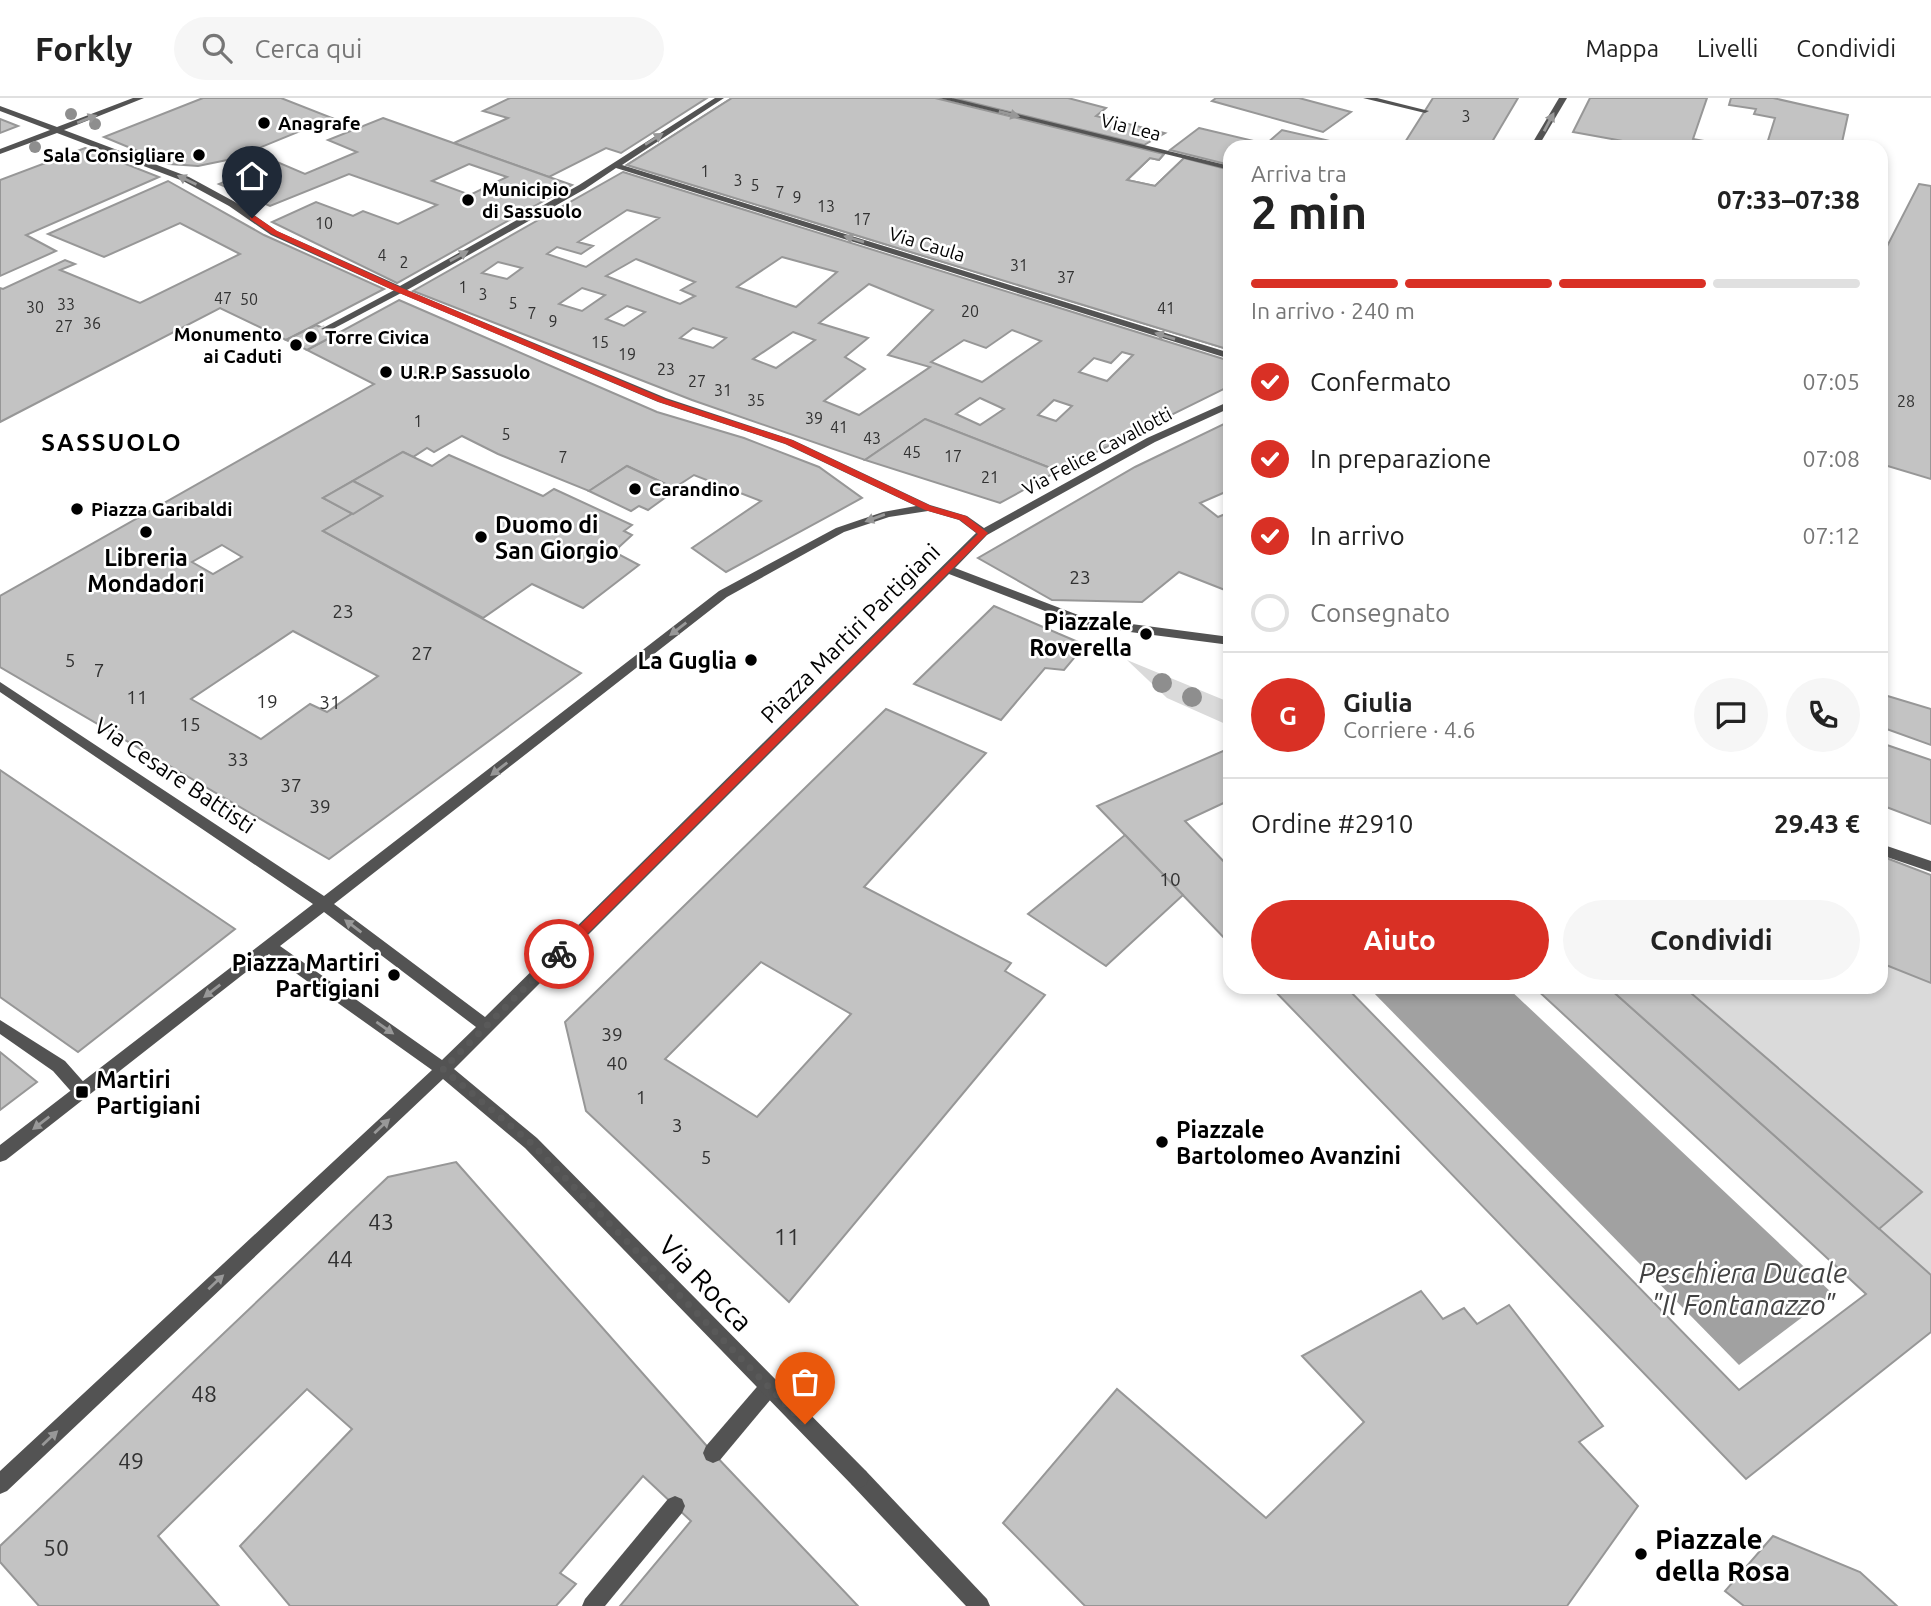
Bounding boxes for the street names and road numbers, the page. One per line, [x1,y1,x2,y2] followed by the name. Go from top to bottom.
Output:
[1099,109,1163,145] street label: Via Lea
[886,222,968,266] street label: Via Caula
[1018,402,1176,500] street label: Via Felice Cavallotti
[756,539,944,727] street label: Piazza Martiri Partigiani
[90,712,260,838] street label: Via Cesare Battisti
[653,1229,759,1337] street label: Via Rocca

